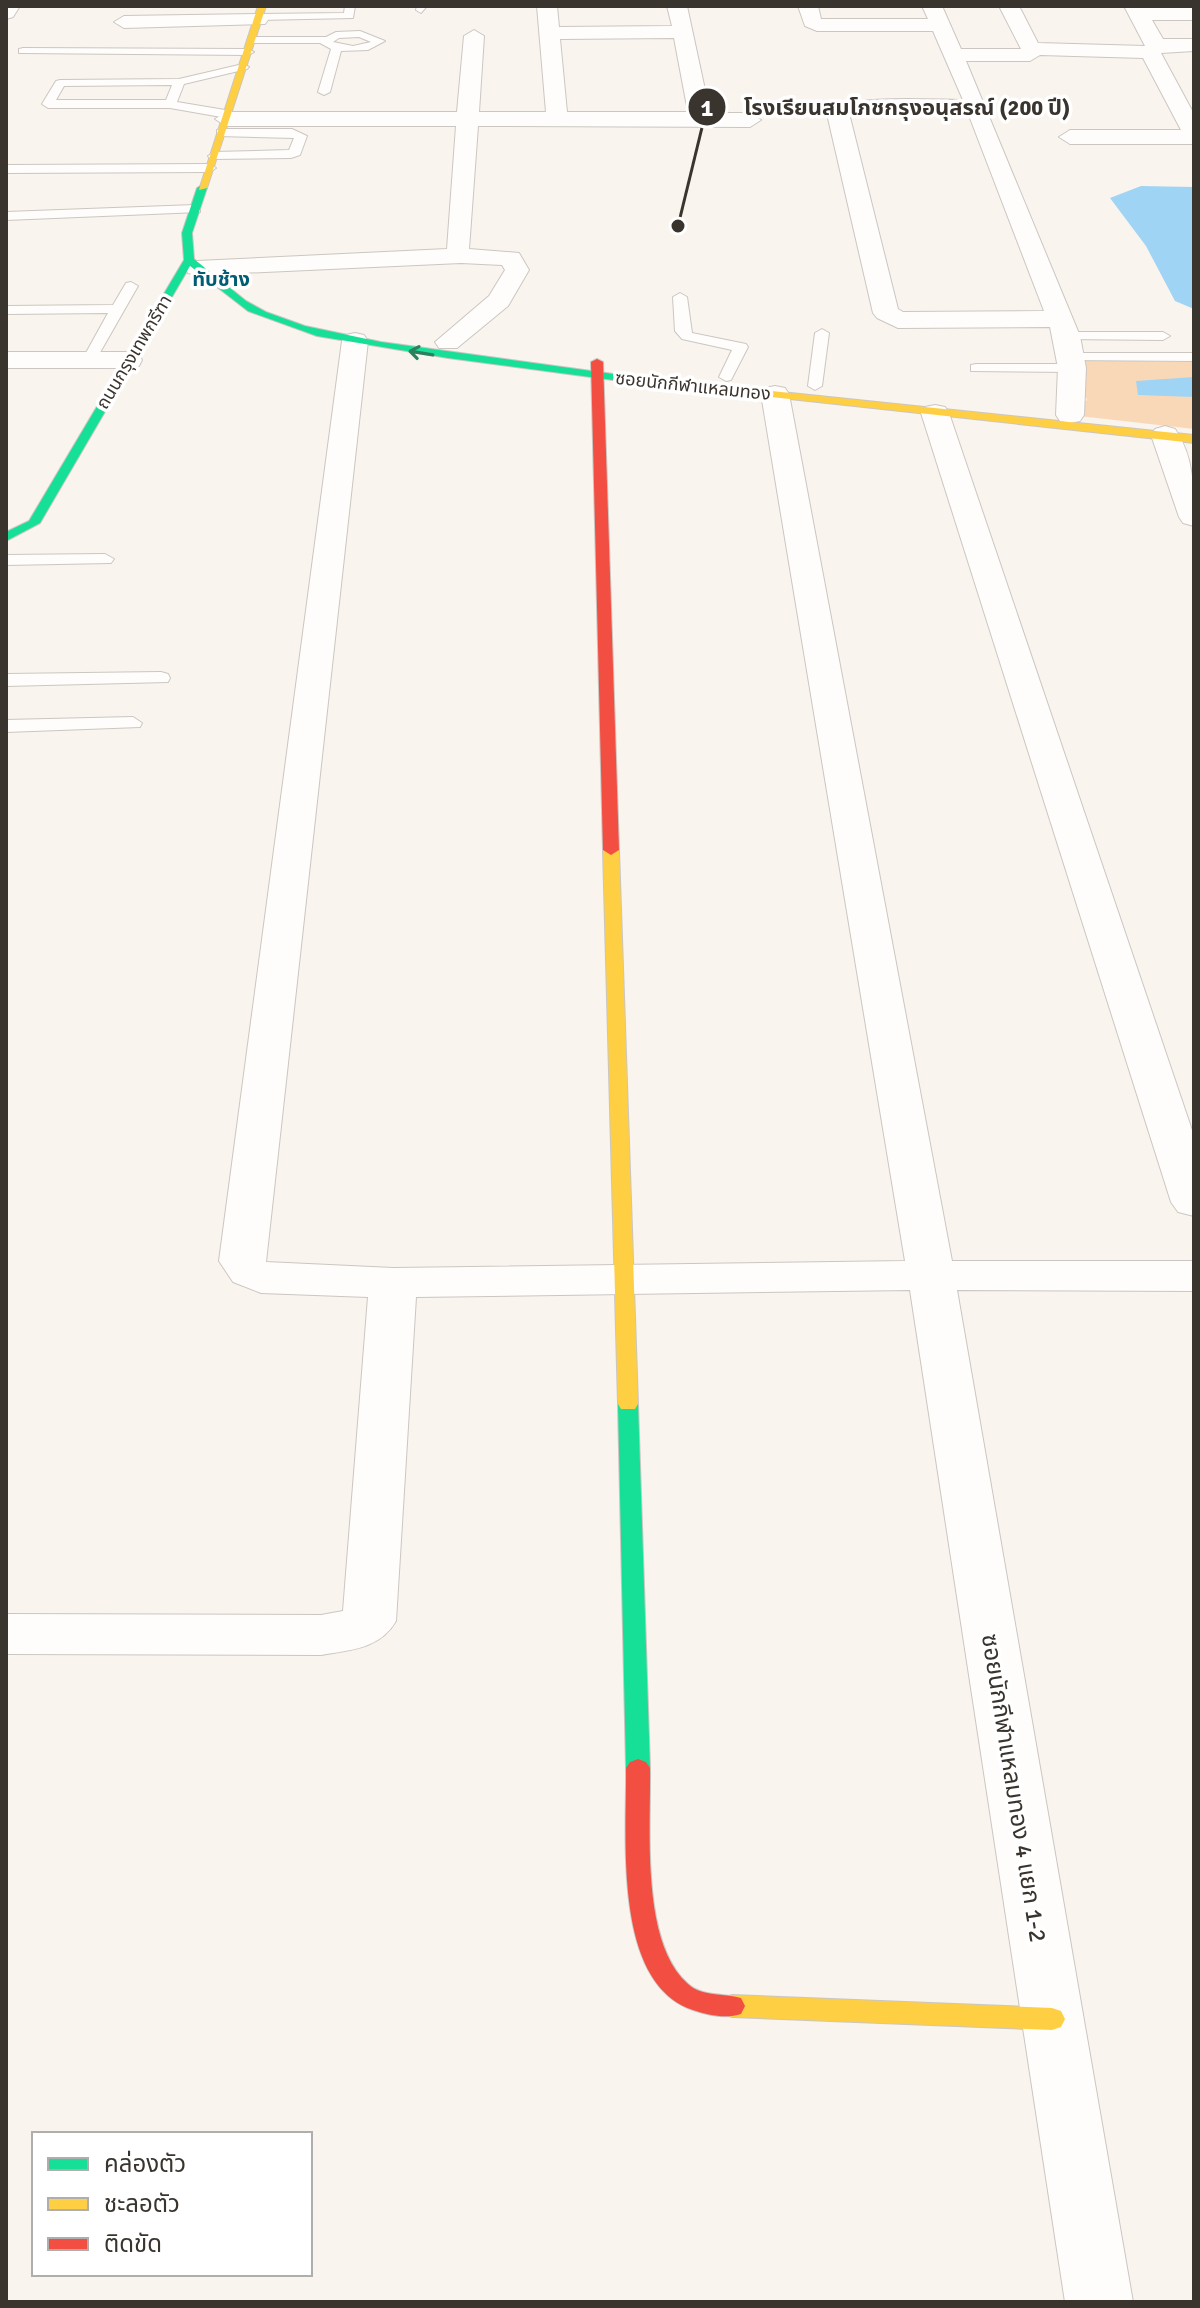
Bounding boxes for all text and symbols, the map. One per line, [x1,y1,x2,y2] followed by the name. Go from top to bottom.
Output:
[687,84,1086,130] callout: โรงเรียนสมโภชกรุงอนุสรณ์ (200 ปี)
[701,93,714,123] text: 1
[744,94,1070,121] text: โรงเรียนสมโภชกรุงอนุสรณ์ (200 ปี)
[192,267,250,292] district label: ทับช้าง
[91,291,177,413] street label: ถนนกรุงเทพกรีฑา
[409,344,434,359] one-way arrow
[614,367,772,405] street label: ซอยนักกีฬาแหลมทอง
[975,1632,1053,1944] street label: ซอยนักกีฬาแหลมทอง 4 แยก 1-2
[32,2132,312,2276] legend
[104,2149,186,2179] text: คล่องตัว
[104,2189,180,2219] text: ชะลอตัว
[104,2229,162,2259] text: ติดขัด

